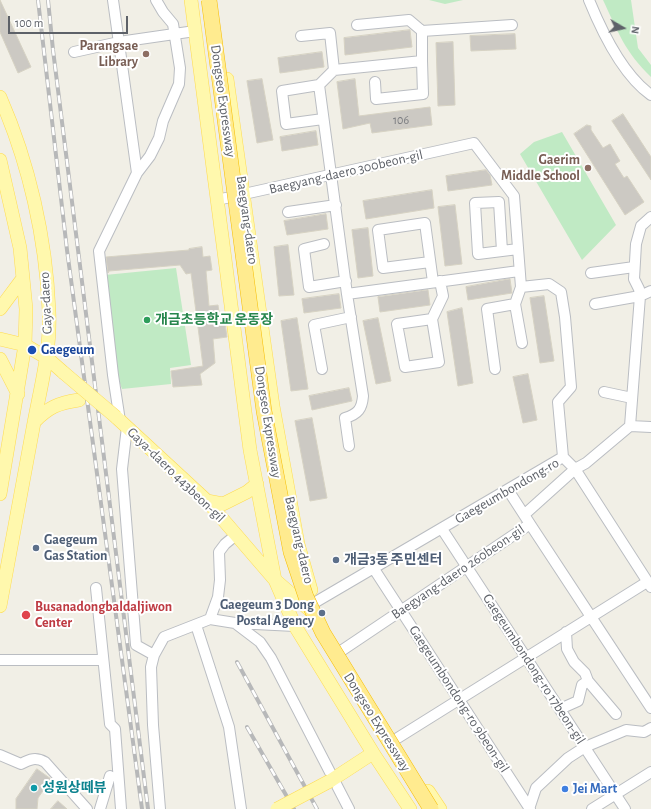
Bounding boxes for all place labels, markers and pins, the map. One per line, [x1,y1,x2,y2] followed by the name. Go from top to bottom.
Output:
[79,38,138,70] place label: Parangsae Library
[141,49,151,59] marker: Parangsae Library
[501,152,580,184] place label: Gaerim Middle School
[583,163,593,173] marker: Gaerim Middle School
[155,312,273,328] place label: 개금초등학교 운동장
[142,315,152,325] marker: 개금초등학교 운동장
[41,342,95,358] place label: Gaegeum
[26,344,38,356] marker: Gaegeum
[44,532,108,564] place label: Gaegeum Gas Station
[31,543,41,553] marker: Gaegeum Gas Station
[344,552,442,568] place label: 개금3동 주민센터
[331,555,341,565] marker: 개금3동 주민센터
[220,597,314,630] place label: Gaegeum 3 Dong Postal Agency
[35,599,172,632] place label: Busanadongbaldaljiwon Center
[317,608,327,618] marker: Gaegeum 3 Dong Postal Agency
[20,609,32,621] marker: Busanadongbaldaljiwon Center
[42,780,106,796] place label: 성원상떼뷰
[573,781,617,797] place label: Jei Mart
[29,783,39,793] marker: 성원상떼뷰
[560,784,570,794] marker: Jei Mart

